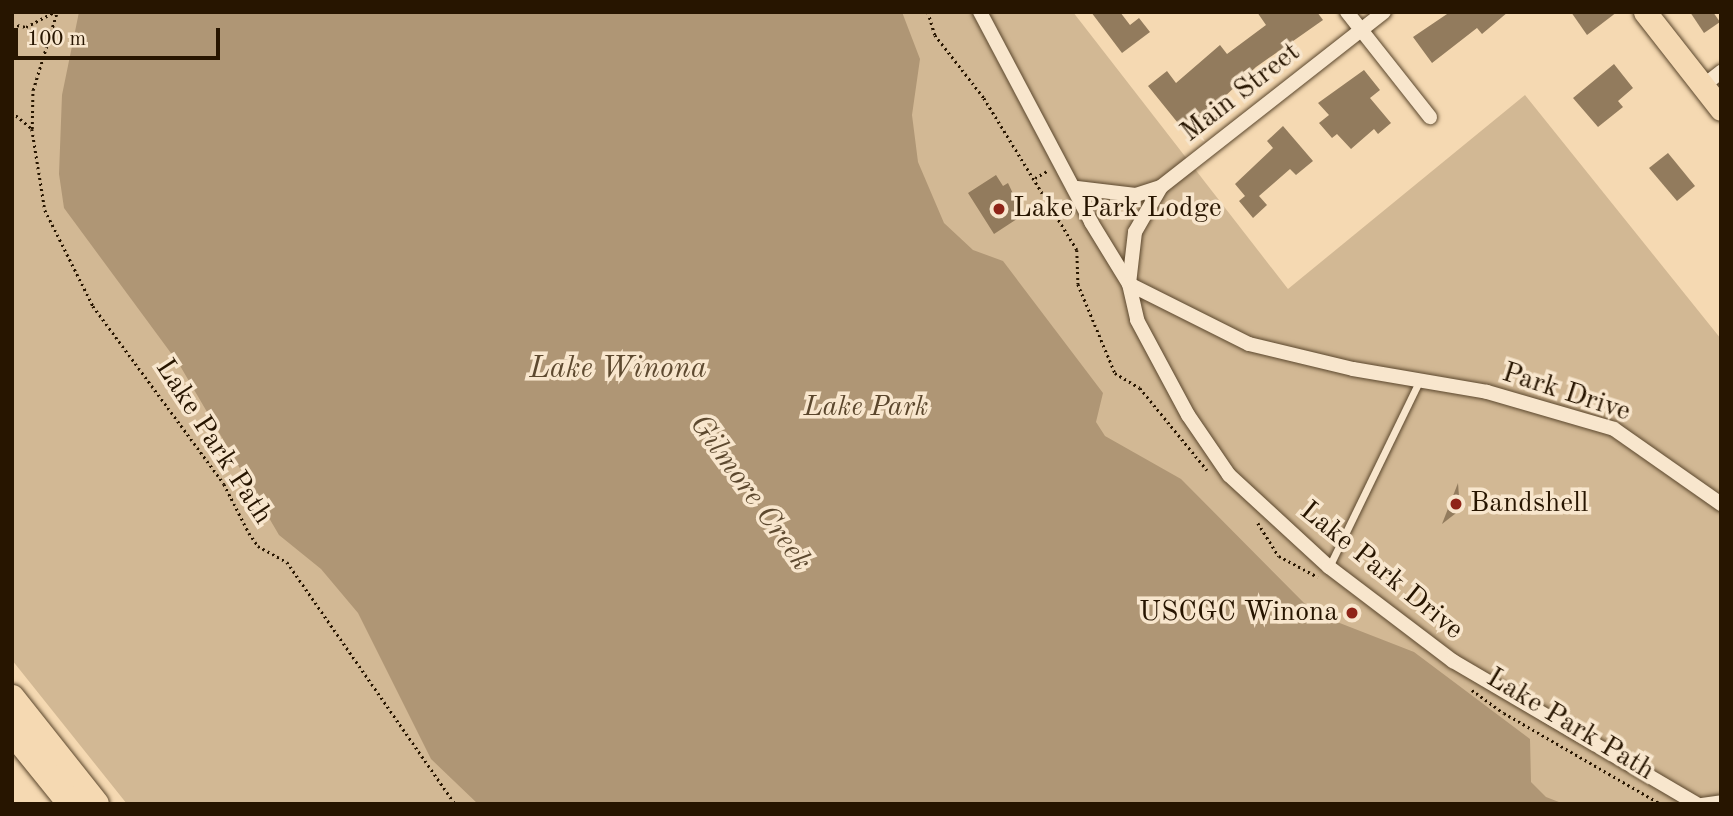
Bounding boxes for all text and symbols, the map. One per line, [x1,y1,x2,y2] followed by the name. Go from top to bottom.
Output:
[18,14,224,58] scale bar
[27,29,86,50] text: 100 m
[1175,36,1307,150] street label: Main Street
[1013,192,1222,226] place label: Lake Park Lodge
[991,201,1007,217] marker: Lake Park Lodge
[529,351,707,387] water label: Lake Winona
[147,353,279,531] street label: Lake Park Path
[1498,357,1634,429] street label: Park Drive
[804,391,928,425] park label: Lake Park
[681,408,819,578] water label: Gilmore Creek
[1470,487,1588,521] place label: Bandshell
[1292,495,1470,647] street label: Lake Park Drive
[1448,496,1464,512] marker: Bandshell
[1139,596,1338,630] place label: USCGC Winona
[1344,605,1360,621] marker: USCGC Winona
[1480,662,1660,788] street label: Lake Park Path

